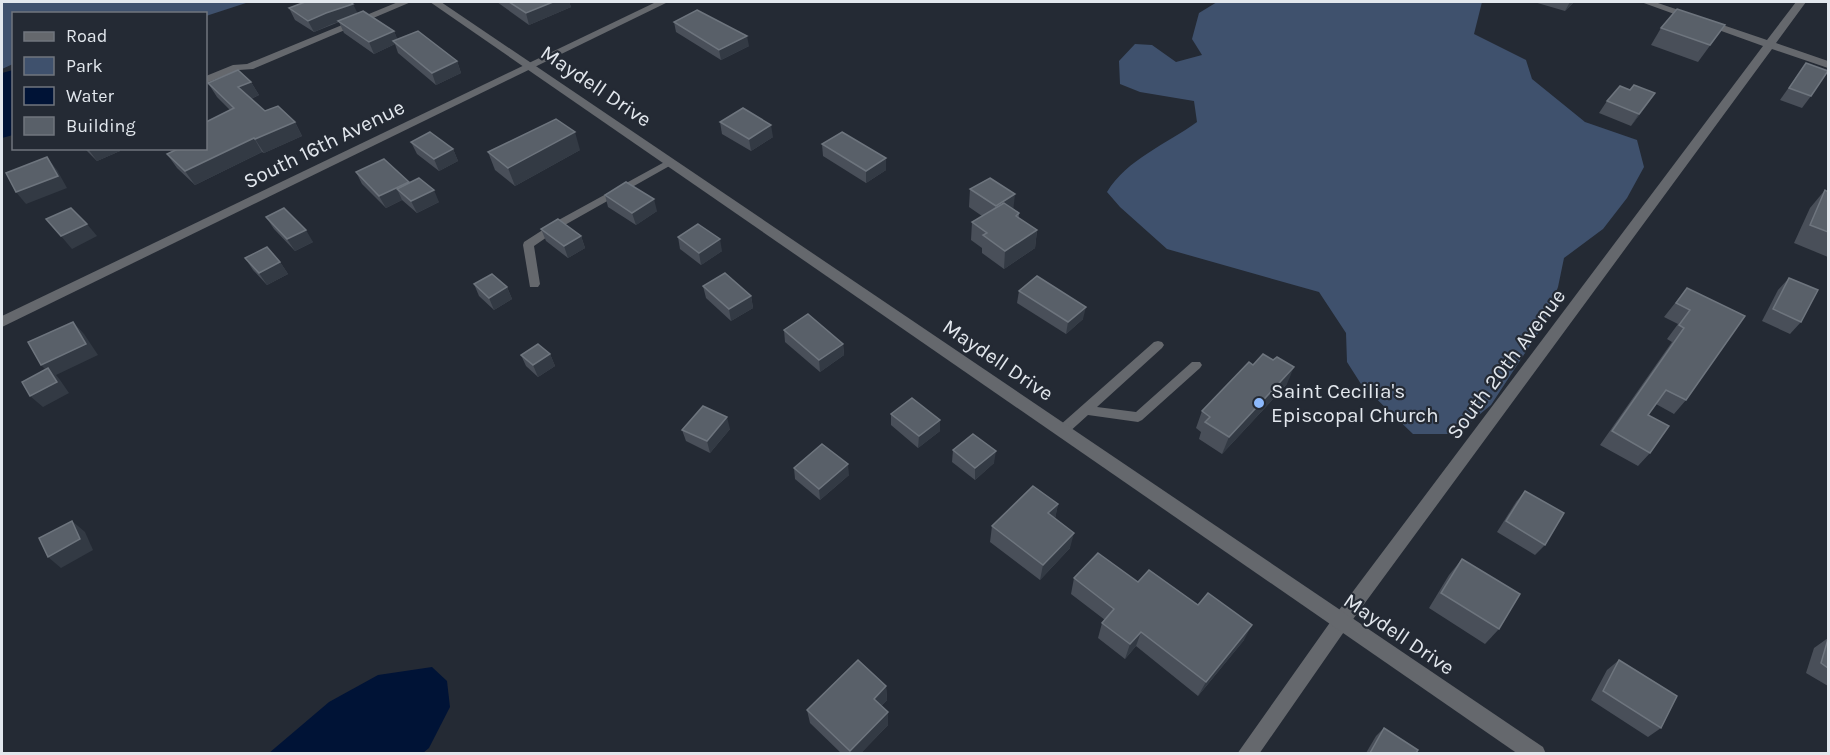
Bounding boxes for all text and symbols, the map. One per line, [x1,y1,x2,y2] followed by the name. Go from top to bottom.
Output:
[12,12,207,150] legend
[66,25,107,47] text: Road
[536,40,656,132] street label: Maydell Drive
[66,55,103,77] text: Park
[66,85,114,107] text: Water
[240,95,408,193] street label: South 16th Avenue
[66,115,136,137] text: Building
[1442,284,1570,444] street label: South 20th Avenue
[938,314,1058,406] street label: Maydell Drive
[1271,379,1439,427] place label: Saint Cecilia's Episcopal Church
[1252,396,1266,410] marker: Saint Cecilia's Episcopal Church
[1339,588,1459,680] street label: Maydell Drive

